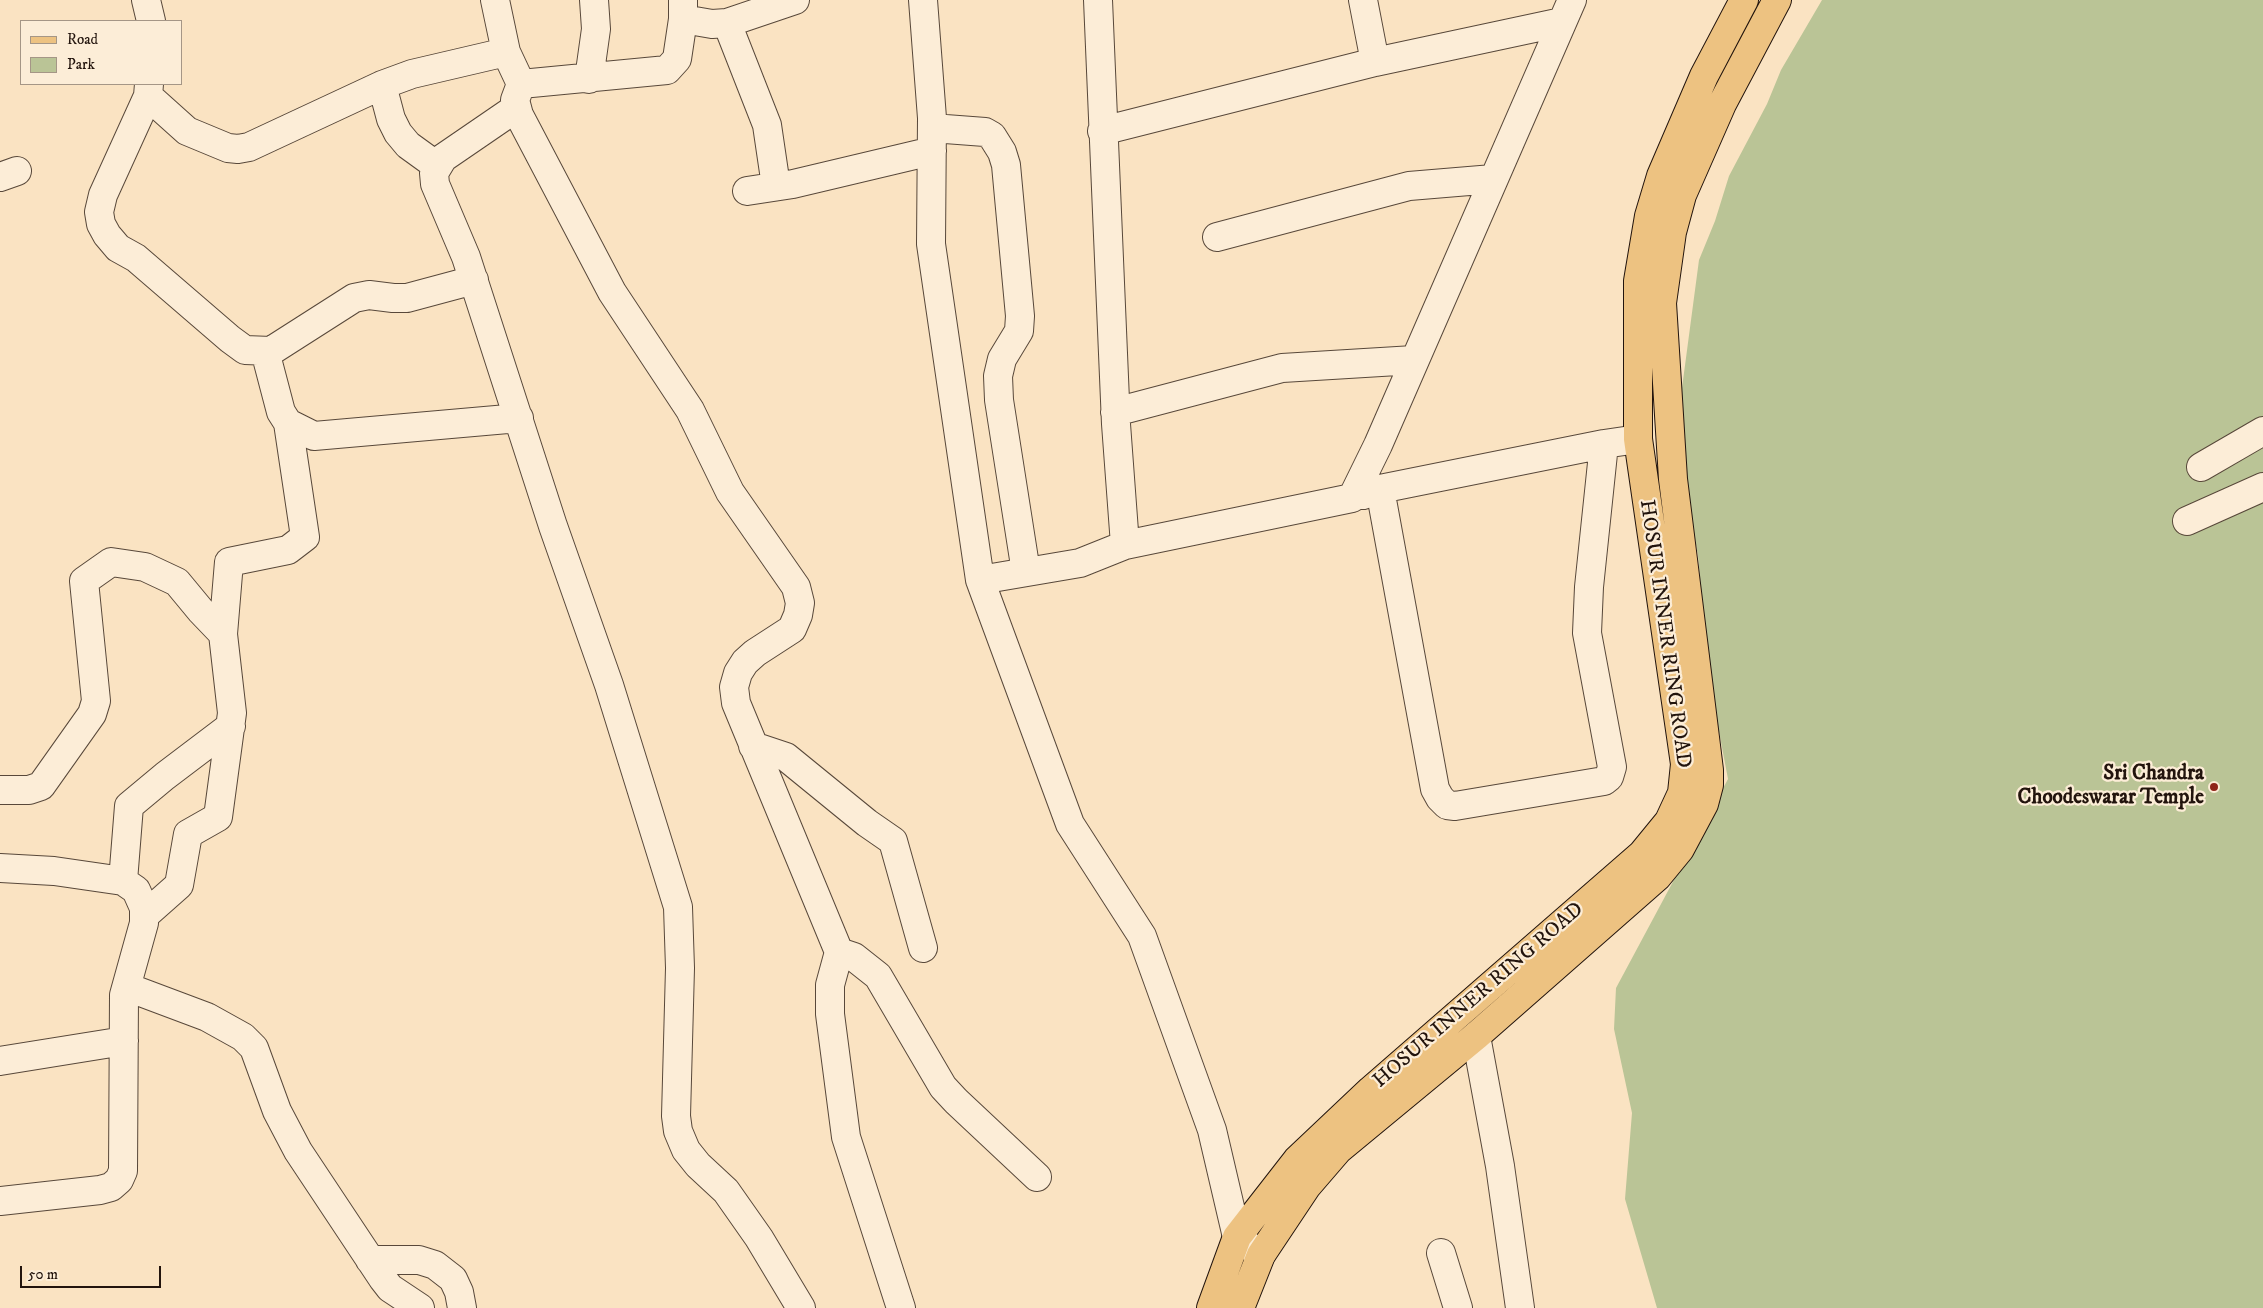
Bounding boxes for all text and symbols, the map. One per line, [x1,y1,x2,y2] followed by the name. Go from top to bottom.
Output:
[20,20,182,85] legend
[67,30,98,49] text: Road
[67,55,95,74] text: Park
[1633,498,1695,770] street label: HOSUR INNER RING ROAD
[2017,762,2204,812] place label: Sri Chandra Choodeswarar Temple
[2208,781,2220,793] marker: Sri Chandra Choodeswarar Temple
[1369,898,1589,1094] street label: HOSUR INNER RING ROAD
[22,1256,164,1288] scale bar
[28,1265,58,1284] text: 50 m

